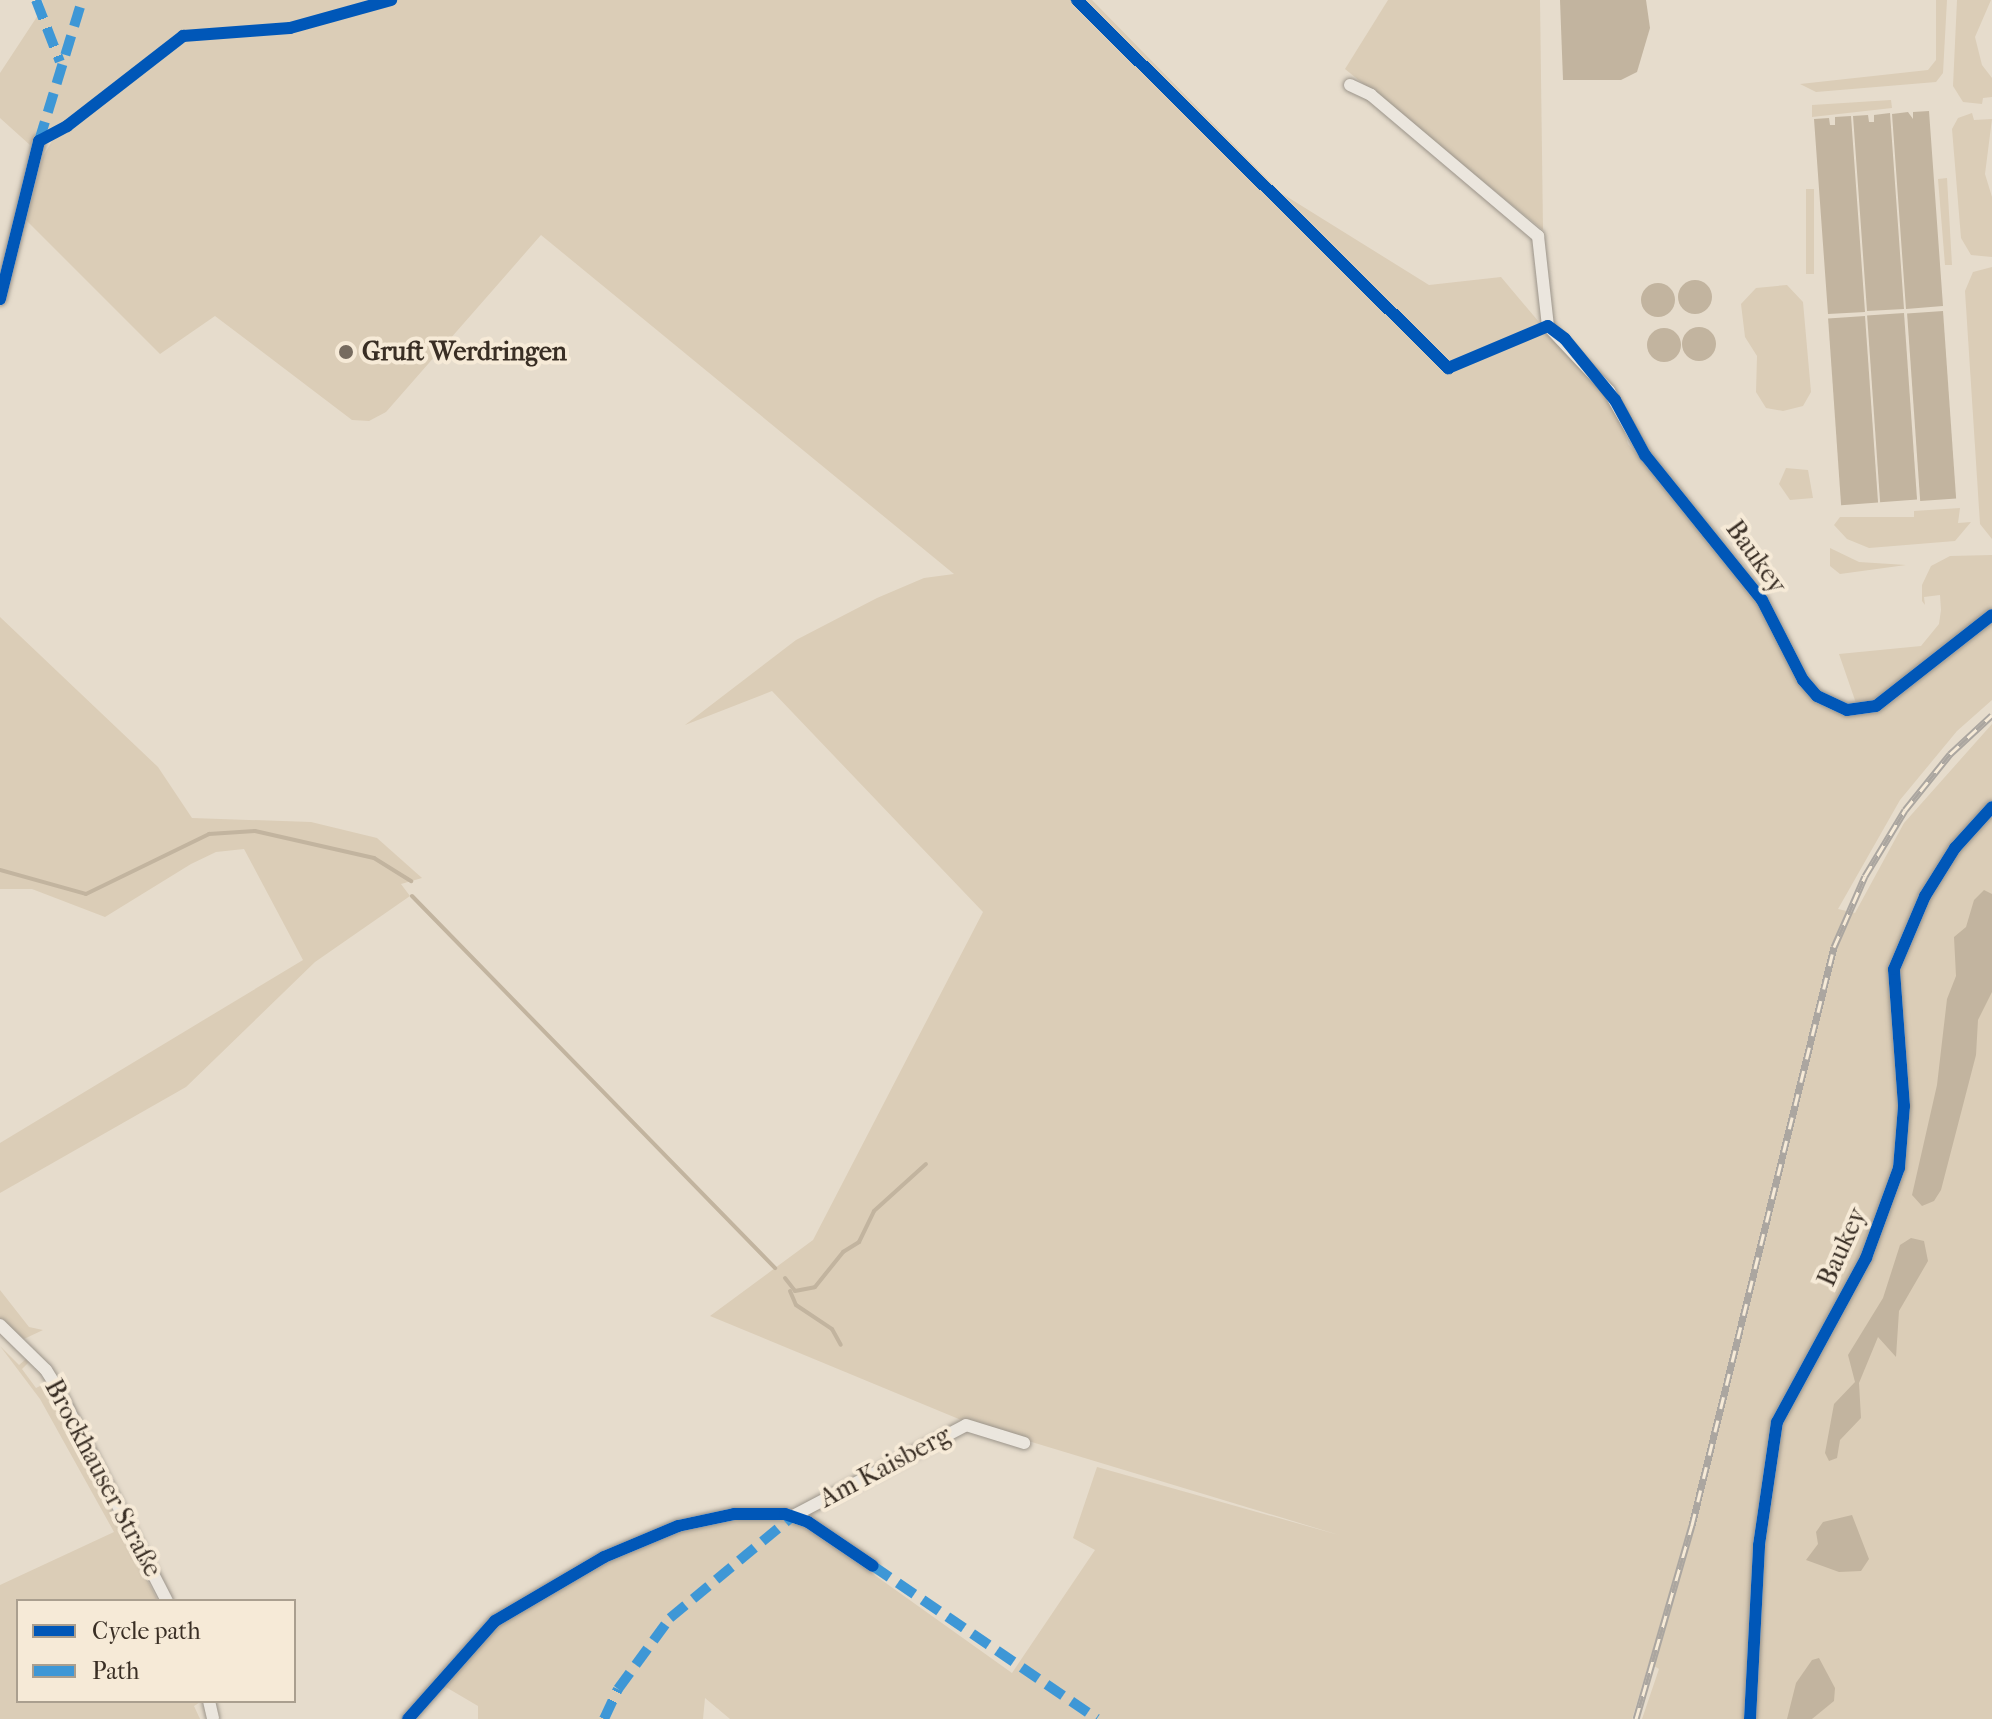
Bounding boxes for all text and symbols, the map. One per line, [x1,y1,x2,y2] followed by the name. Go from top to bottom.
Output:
[362,336,567,368] place label: Gruft Werdringen
[337,343,355,361] marker: Gruft Werdringen
[1719,514,1793,600] street label: Baukey
[1811,1203,1873,1291] street label: Baukey
[38,1374,168,1582] street label: Brockhauser Straße
[814,1419,956,1515] street label: Am Kaisberg
[16,1599,296,1703] legend
[92,1617,201,1645] text: Cycle path
[92,1657,139,1685] text: Path

